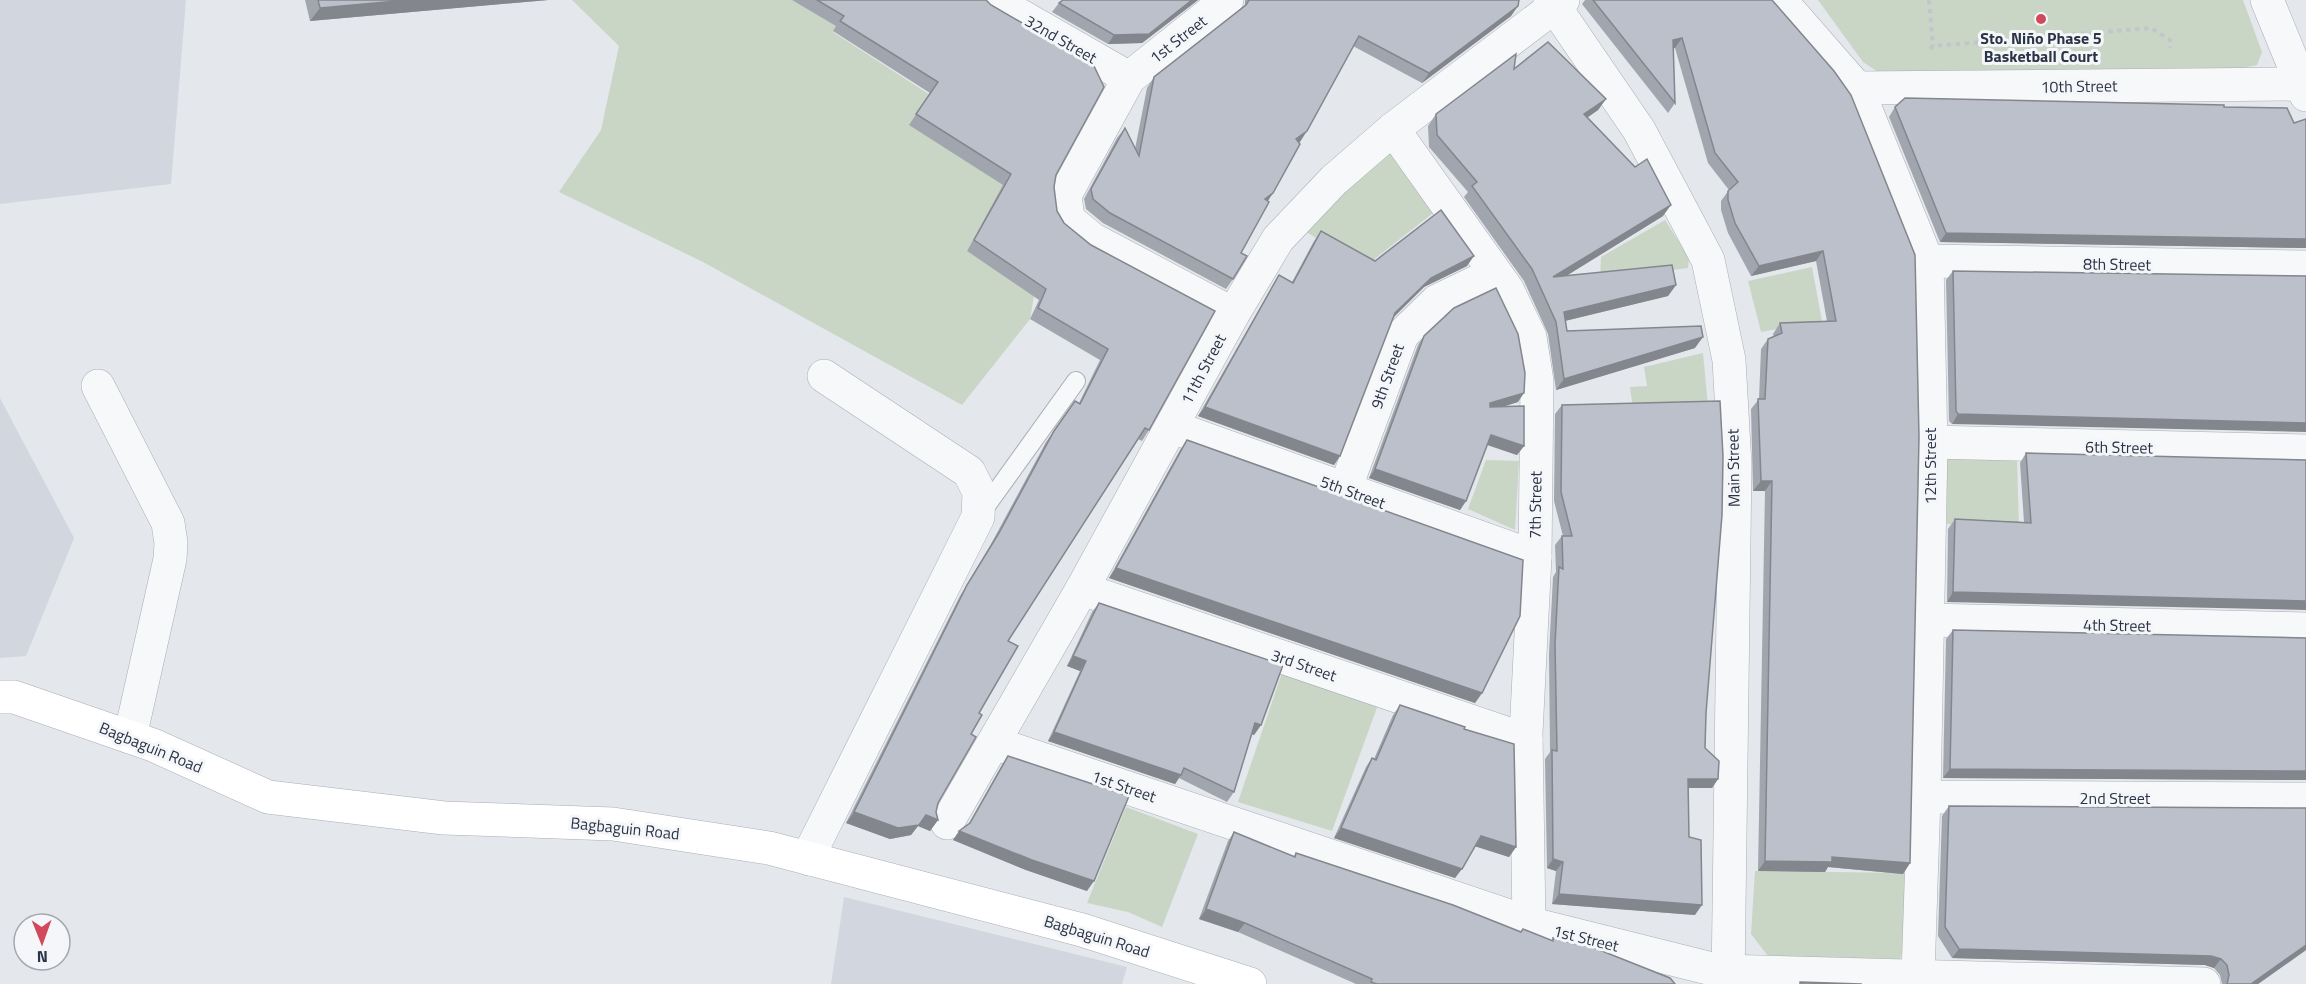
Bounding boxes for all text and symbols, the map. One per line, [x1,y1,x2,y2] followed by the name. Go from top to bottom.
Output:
[1020,9,1102,70] street label: 32nd Street
[1144,9,1212,69] street label: 1st Street
[2034,12,2048,26] marker: Sto. Niño Phase 5 Basketball Court
[1980,26,2102,68] place label: Sto. Niño Phase 5 Basketball Court
[2040,73,2118,99] street label: 10th Street
[2083,251,2152,277] street label: 8th Street
[1174,329,1232,409] street label: 11th Street
[1364,340,1410,412] street label: 9th Street
[1918,427,1942,504] street label: 12th Street
[1720,428,1746,507] street label: Main Street
[2085,434,2154,460] street label: 6th Street
[1317,469,1389,515] street label: 5th Street
[1522,470,1548,539] street label: 7th Street
[2083,612,2152,638] street label: 4th Street
[1268,643,1340,687] street label: 3rd Street
[96,715,206,779] street label: Bagbaguin Road
[1089,764,1160,808] street label: 1st Street
[2080,786,2151,810] street label: 2nd Street
[569,810,681,846] street label: Bagbaguin Road
[1041,909,1153,963] street label: Bagbaguin Road
[12,912,72,972] north arrow
[1551,918,1622,958] street label: 1st Street
[37,945,48,969] text: N

